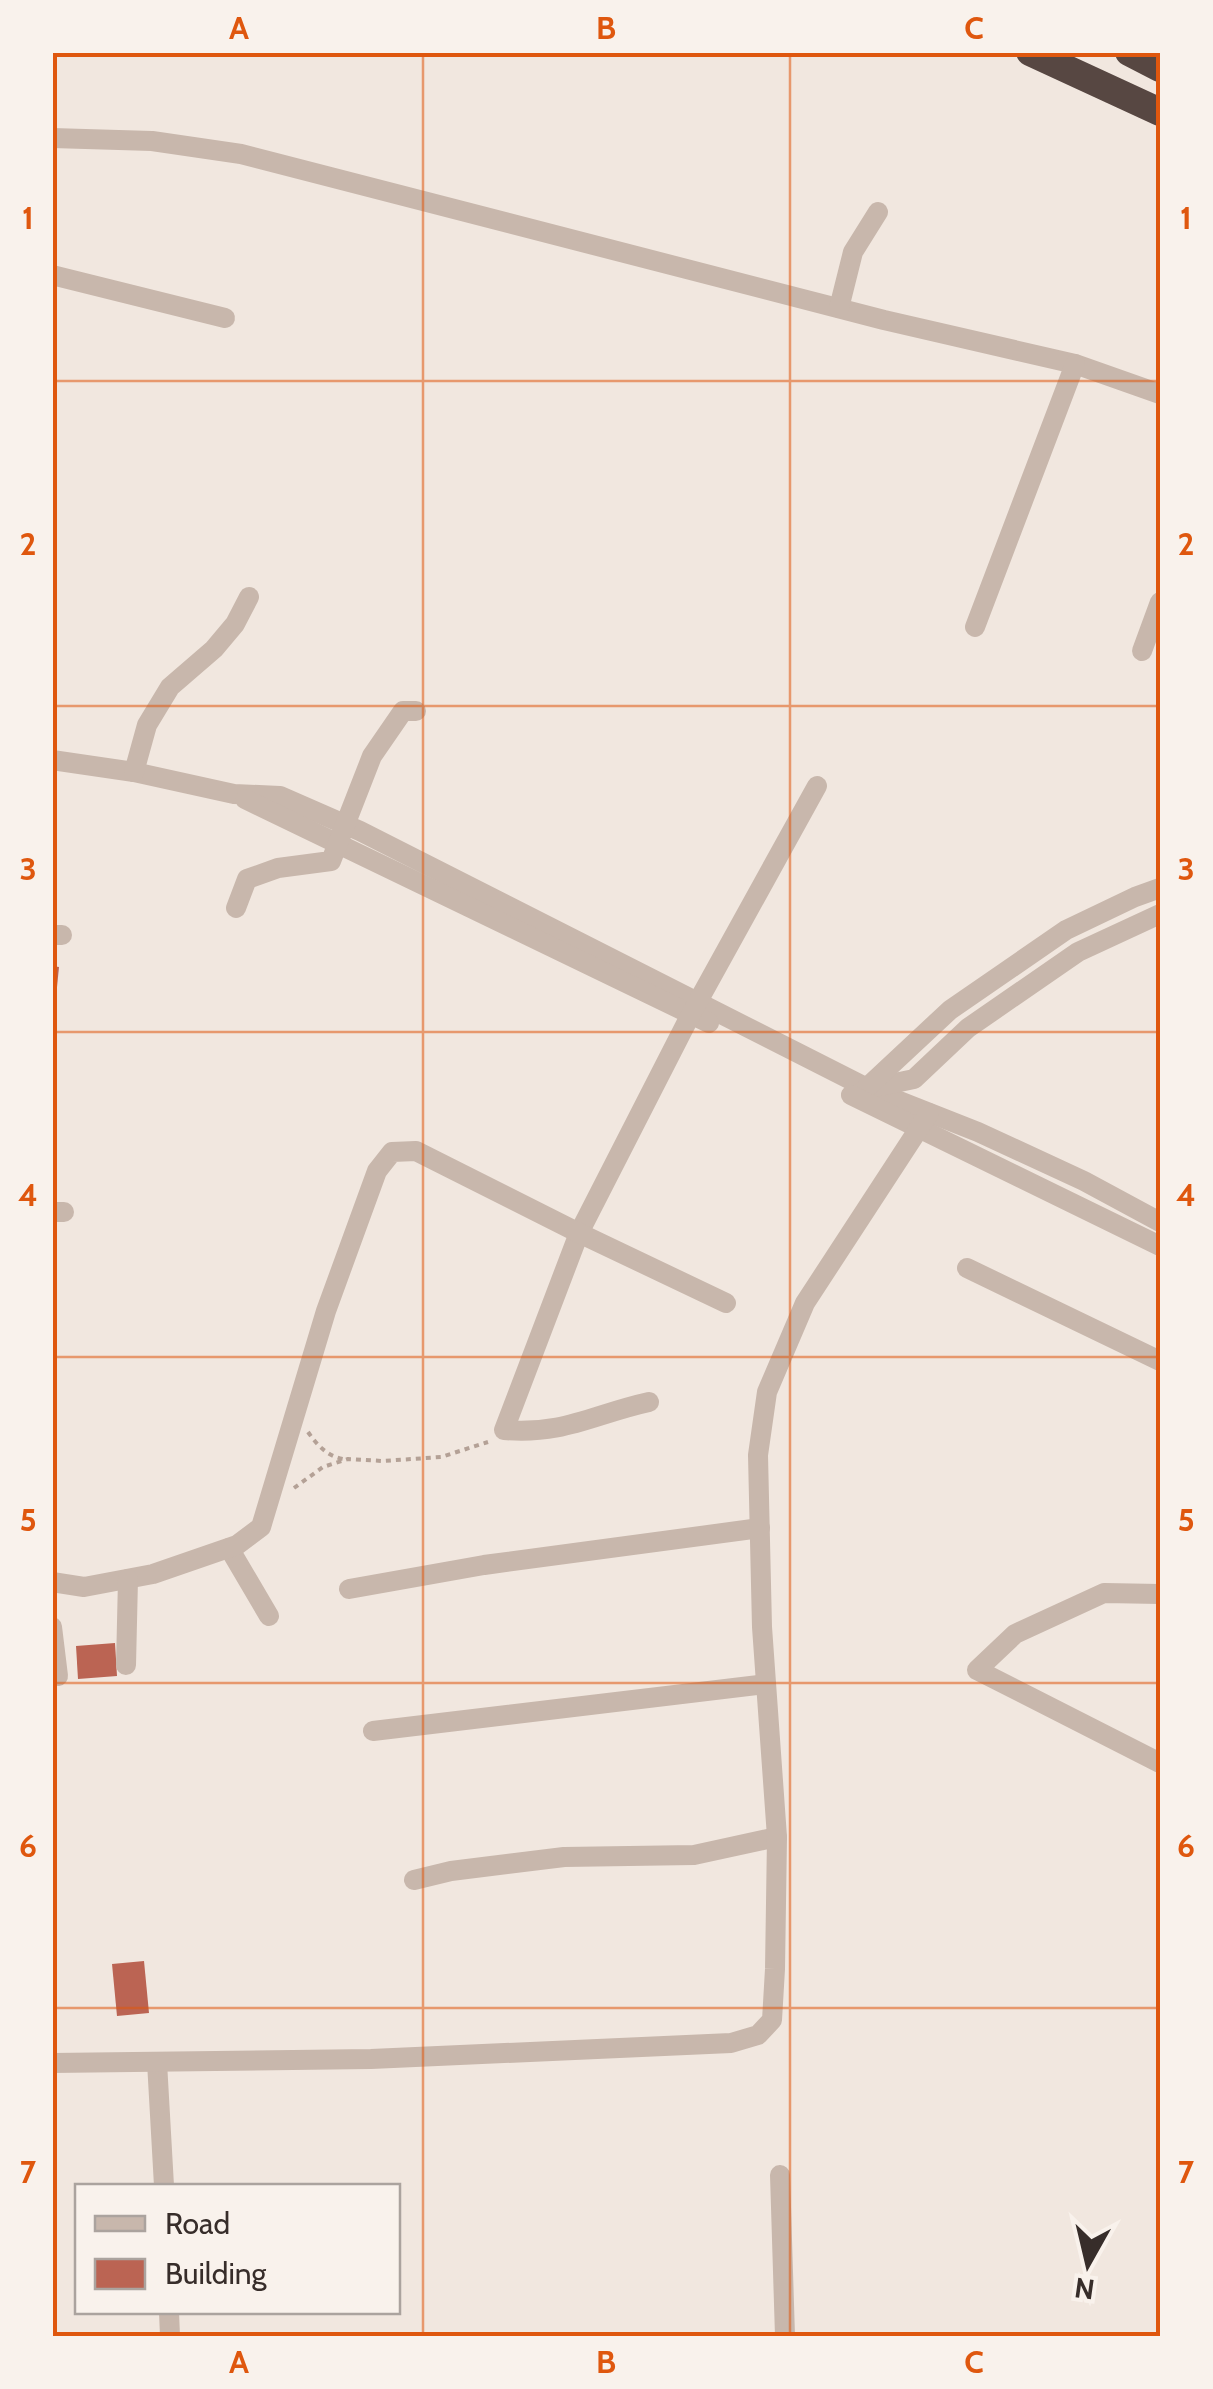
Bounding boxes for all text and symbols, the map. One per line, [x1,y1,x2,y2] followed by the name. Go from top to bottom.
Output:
[229,8,249,47] text: A
[596,8,616,47] text: B
[964,8,984,47] text: C
[22,198,34,237] text: 1
[1180,198,1192,237] text: 1
[20,524,36,563] text: 2
[1178,524,1194,563] text: 2
[19,849,37,888] text: 3
[1177,849,1195,888] text: 3
[18,1175,38,1214] text: 4
[1176,1175,1196,1214] text: 4
[19,1500,37,1539] text: 5
[1177,1500,1195,1539] text: 5
[19,1826,37,1865] text: 6
[1177,1826,1195,1865] text: 6
[20,2152,37,2191] text: 7
[1178,2152,1195,2191] text: 7
[75,2184,400,2314] legend
[165,2205,230,2242] text: Road
[1038,2214,1138,2314] north arrow
[165,2255,268,2292] text: Building
[1072,2271,1097,2307] text: N
[229,2342,249,2381] text: A
[596,2342,616,2381] text: B
[964,2342,984,2381] text: C

